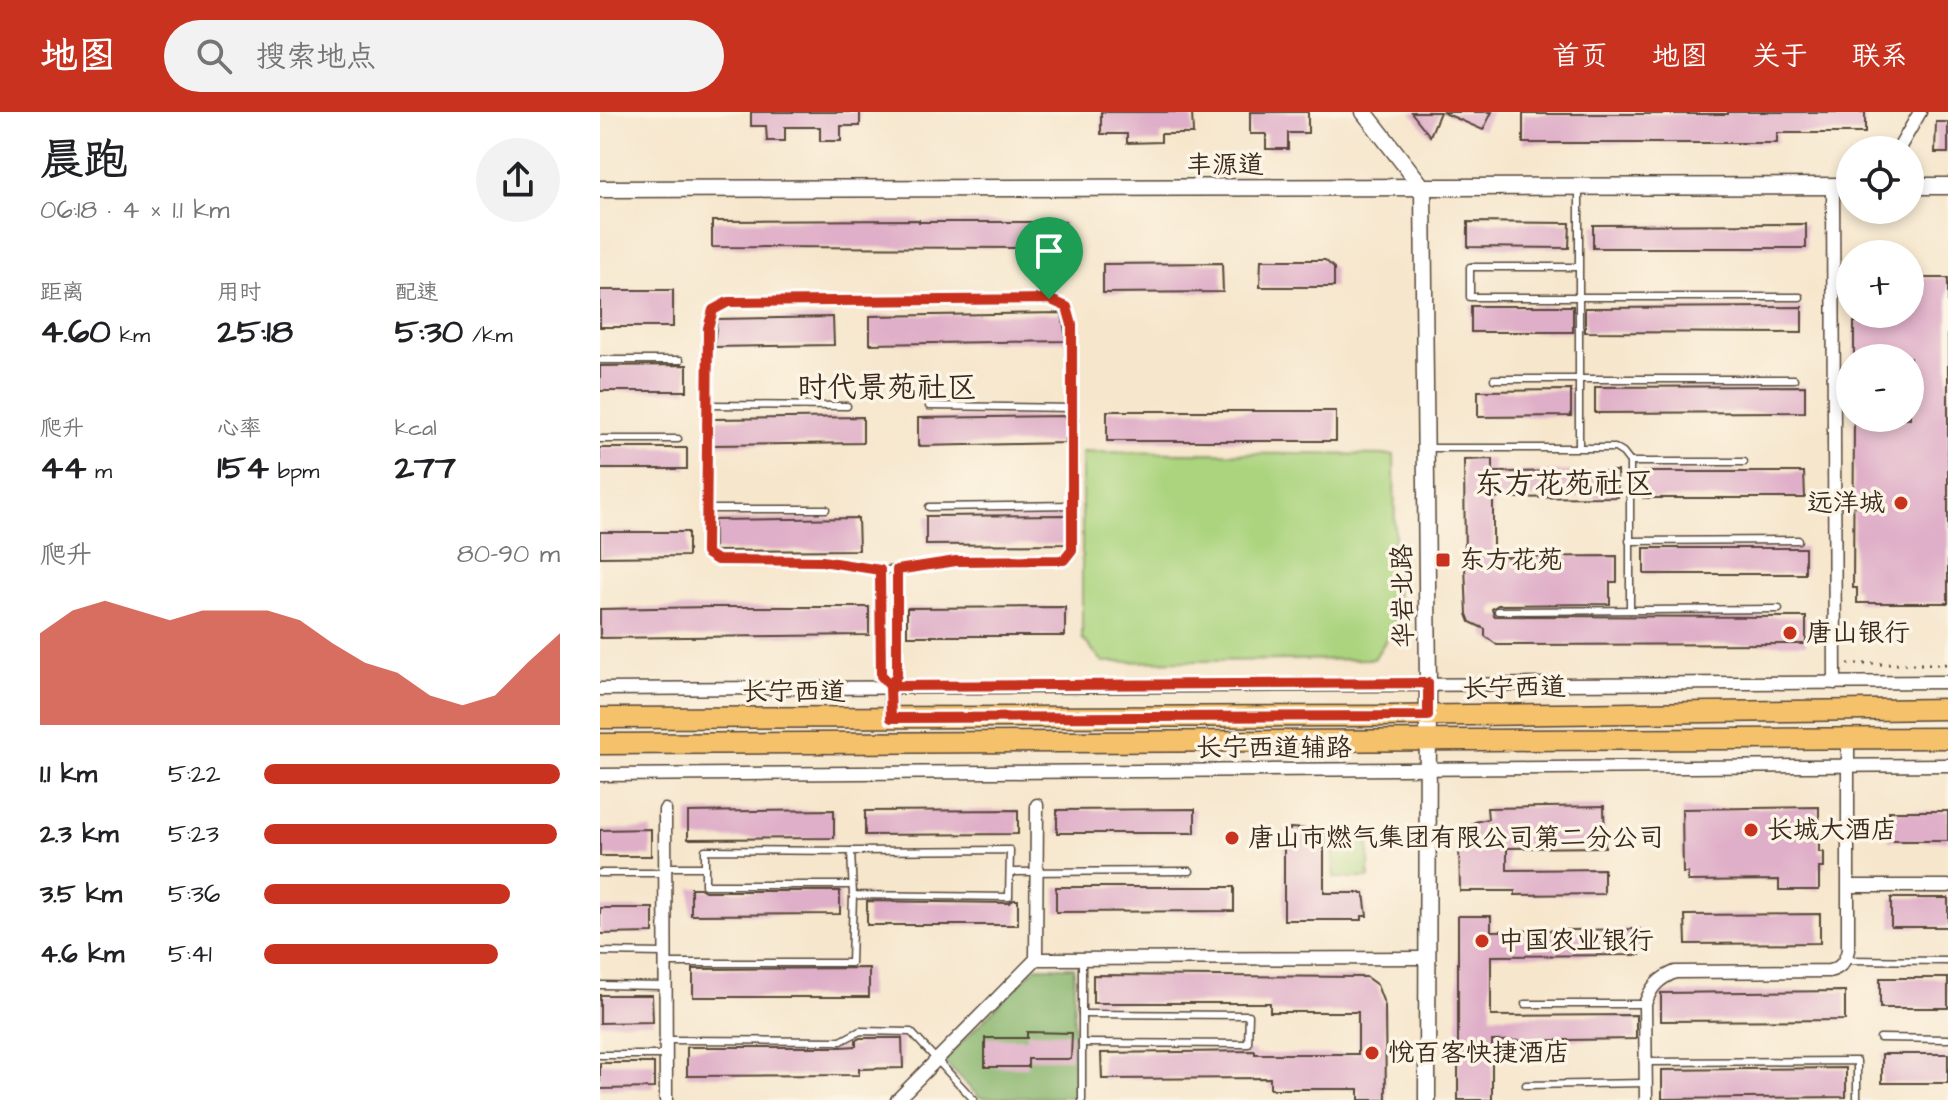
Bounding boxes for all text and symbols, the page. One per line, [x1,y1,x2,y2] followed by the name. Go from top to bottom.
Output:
[164,20,724,92] search box
[40,31,116,83] text: 地图
[192,34,236,78] icon: search
[256,36,376,78] text: 搜索地点
[1552,37,1608,76] text: 首页
[1652,37,1708,76] text: 地图
[1752,37,1808,76] text: 关于
[1852,37,1908,76] text: 联系
[40,131,128,192] text: 晨跑
[1836,136,1924,432] map controls
[1836,136,1924,224] button: locate
[476,138,560,222] button: share
[1186,147,1264,183] street label: 丰源道
[40,192,229,228] text: 06:18 · 4 × 1.1 km
[1015,217,1083,299] pin
[1027,229,1071,273] icon: arrive
[1836,240,1924,328] button: +
[40,277,84,308] text: 距离
[217,277,261,308] text: 用时
[395,277,439,308] text: 配速
[40,308,111,356] text: 4.60
[217,308,293,356] text: 25:18
[395,308,463,356] text: 5:30
[111,320,150,351] text: km
[463,320,513,351] text: /km
[1836,344,1924,432] button: −
[797,367,977,409] district label: 时代景苑社区
[40,413,84,444] text: 爬升
[217,413,261,444] text: 心率
[395,413,437,444] text: kcal
[40,444,86,492] text: 44
[217,444,269,492] text: 154
[395,444,456,492] text: 277
[86,456,112,487] text: m
[269,456,319,487] text: bpm
[1474,463,1654,505] district label: 东方花苑社区
[1807,485,1885,521] place label: 远洋城
[1892,494,1910,512] marker: 远洋城
[457,536,560,572] text: 80–90 m
[40,537,92,573] text: 爬升
[1459,542,1563,578] place label: 东方花苑
[1384,544,1422,648] street label: 华岩北路
[1434,551,1452,569] marker: 东方花苑
[1806,615,1910,651] place label: 唐山银行
[1781,624,1799,642] marker: 唐山银行
[1462,669,1566,707] street label: 长宁西道
[742,674,846,710] street label: 长宁西道
[1196,730,1352,766] street label: 长宁西道辅路
[40,756,97,792] text: 1.1 km
[168,756,221,792] text: 5:22
[1767,812,1897,848] place label: 长城大酒店
[40,816,118,852] text: 2.3 km
[168,816,219,852] text: 5:23
[1248,820,1664,856] place label: 唐山市燃气集团有限公司第二分公司
[1742,821,1760,839] marker: 长城大酒店
[1223,829,1241,847] marker: 唐山市燃气集团有限公司第二分公司
[40,876,122,912] text: 3.5 km
[168,876,220,912] text: 5:36
[1498,923,1654,959] place label: 中国农业银行
[1473,932,1491,950] marker: 中国农业银行
[40,936,124,972] text: 4.6 km
[168,936,212,972] text: 5:41
[1388,1035,1570,1071] place label: 悦百客快捷酒店
[1363,1044,1381,1062] marker: 悦百客快捷酒店

